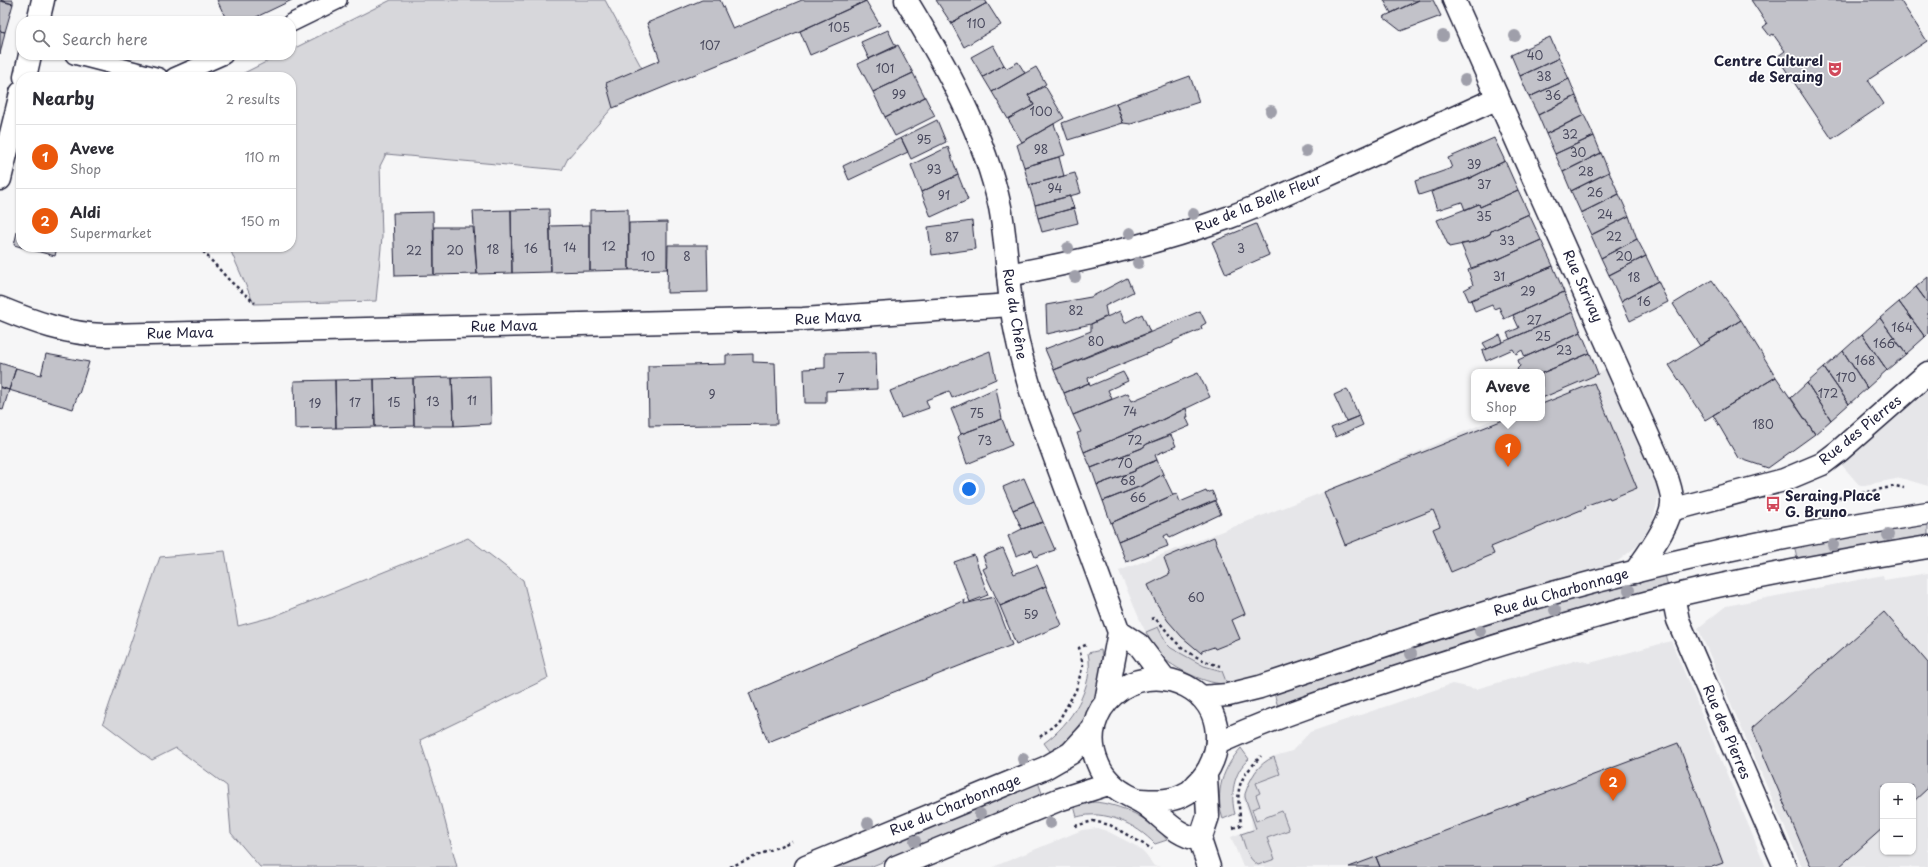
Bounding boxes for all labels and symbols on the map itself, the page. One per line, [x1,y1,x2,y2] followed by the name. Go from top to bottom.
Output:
[967,14,986,32] house number: 110
[828,18,850,36] house number: 105
[700,36,721,54] house number: 107
[1527,46,1544,64] house number: 40
[1714,50,1823,87] place label: Centre Culturel de Seraing
[876,59,894,77] house number: 101
[1826,60,1844,78] theatre icon: Centre Culturel de Seraing
[1536,67,1552,85] house number: 38
[892,85,906,103] house number: 99
[1545,86,1561,104] house number: 36
[1030,102,1053,120] house number: 100
[1562,125,1578,143] house number: 32
[917,130,931,148] house number: 95
[1034,140,1048,158] house number: 98
[1570,143,1587,161] house number: 30
[1467,155,1481,173] house number: 39
[927,160,941,178] house number: 93
[1578,162,1594,180] house number: 28
[1191,167,1325,238] street label: Rue de la Belle Fleur
[1477,175,1492,193] house number: 37
[1048,179,1063,197] house number: 94
[1587,183,1603,201] house number: 26
[938,186,950,204] house number: 91
[1597,205,1613,223] house number: 24
[1476,207,1492,225] house number: 35
[1606,227,1622,245] house number: 22
[945,228,959,246] house number: 87
[1499,231,1515,249] house number: 33
[602,237,616,255] house number: 12
[563,238,577,256] house number: 14
[524,239,538,257] house number: 16
[1237,239,1245,257] house number: 3
[487,240,499,258] house number: 18
[406,241,422,259] house number: 22
[446,241,464,259] house number: 20
[1558,246,1609,325] street label: Rue Strivay
[641,247,655,265] house number: 10
[683,247,691,265] house number: 8
[1615,247,1633,265] house number: 20
[998,267,1033,361] street label: Rue du Chêne
[1493,267,1505,285] house number: 31
[1628,268,1640,286] house number: 18
[1520,282,1536,300] house number: 29
[1637,292,1651,310] house number: 16
[1069,301,1084,319] house number: 82
[794,305,862,330] street label: Rue Mava
[1527,311,1542,329] house number: 27
[470,314,538,337] street label: Rue Mava
[1891,318,1913,336] house number: 164
[146,321,214,344] street label: Rue Mava
[1535,327,1551,345] house number: 25
[1088,332,1104,350] house number: 80
[1873,334,1895,352] house number: 166
[1556,341,1572,359] house number: 23
[1854,351,1876,369] house number: 168
[1836,368,1857,386] house number: 170
[838,369,845,387] house number: 7
[1818,384,1838,402] house number: 172
[708,385,716,403] house number: 9
[1814,390,1906,470] street label: Rue des Pierres
[467,391,477,409] house number: 11
[426,392,440,410] house number: 13
[349,393,361,411] house number: 17
[387,393,401,411] house number: 15
[309,394,321,412] house number: 19
[1123,402,1137,420] house number: 74
[970,404,984,422] house number: 75
[1752,415,1774,433] house number: 180
[978,431,992,449] house number: 73
[1127,431,1143,449] house number: 72
[1495,434,1521,467] pin: 1
[1117,454,1133,472] house number: 70
[1120,471,1136,489] house number: 68
[959,479,979,499] your location
[1785,485,1881,522] place label: Seraing Place G. Bruno
[1130,488,1146,506] house number: 66
[1764,495,1782,513] bus stop icon: Seraing Place G. Bruno
[1491,562,1631,621] street label: Rue du Charbonnage
[1187,588,1205,606] house number: 60
[1024,605,1038,623] house number: 59
[1698,681,1757,782] street label: Rue des Pierres
[1600,768,1626,801] pin: 2
[886,769,1023,840] street label: Rue du Charbonnage

